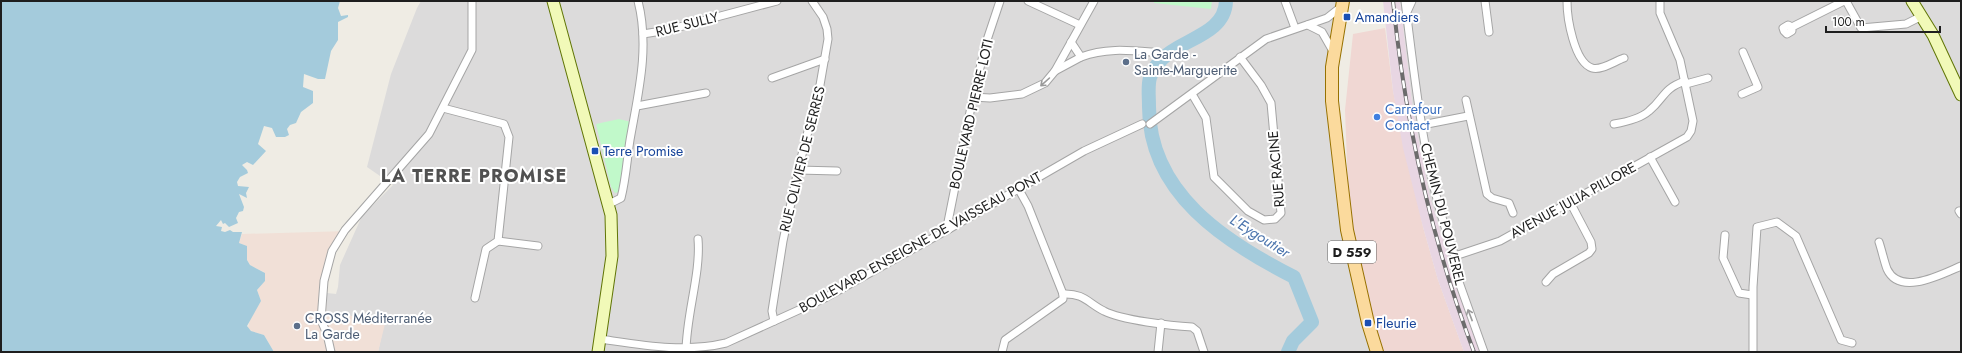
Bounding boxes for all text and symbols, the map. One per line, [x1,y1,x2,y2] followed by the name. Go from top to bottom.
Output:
[653,6,721,41] street label: RUE SULLY
[1355,7,1419,27] place label: Amandiers
[1826,8,1940,34] scale bar
[1342,12,1352,22] marker: Amandiers
[1832,13,1865,31] text: 100 m
[944,37,998,191] street label: BOULEVARD PIERRE LOTI
[1134,44,1237,80] place label: La Garde - Sainte-Marguerite
[1121,57,1131,67] marker: La Garde - Sainte-Marguerite
[1039,77,1050,86] one-way arrow
[774,84,830,234] street label: RUE OLIVIER DE SERRES
[1385,99,1442,135] place label: Carrefour Contact
[1372,112,1382,122] marker: Carrefour Contact
[1263,130,1289,208] street label: RUE RACINE
[603,141,683,161] place label: Terre Promise
[1416,141,1471,288] street label: CHEMIN DU POUVEREL
[590,146,600,156] marker: Terre Promise
[1506,157,1640,243] street label: AVENUE JULIA PILLORE
[381,163,567,189] district label: LA TERRE PROMISE
[795,166,1045,317] street label: BOULEVARD ENSEIGNE DE VAISSEAU PONT
[1226,209,1295,264] water label: L'Eygoutier
[1328,241,1376,263] road number: D 559
[305,308,432,344] place label: CROSS Méditerranée La Garde
[1466,310,1474,322] one-way arrow
[1376,313,1416,333] place label: Fleurie
[1363,318,1373,328] marker: Fleurie
[292,321,302,331] marker: CROSS Méditerranée La Garde

